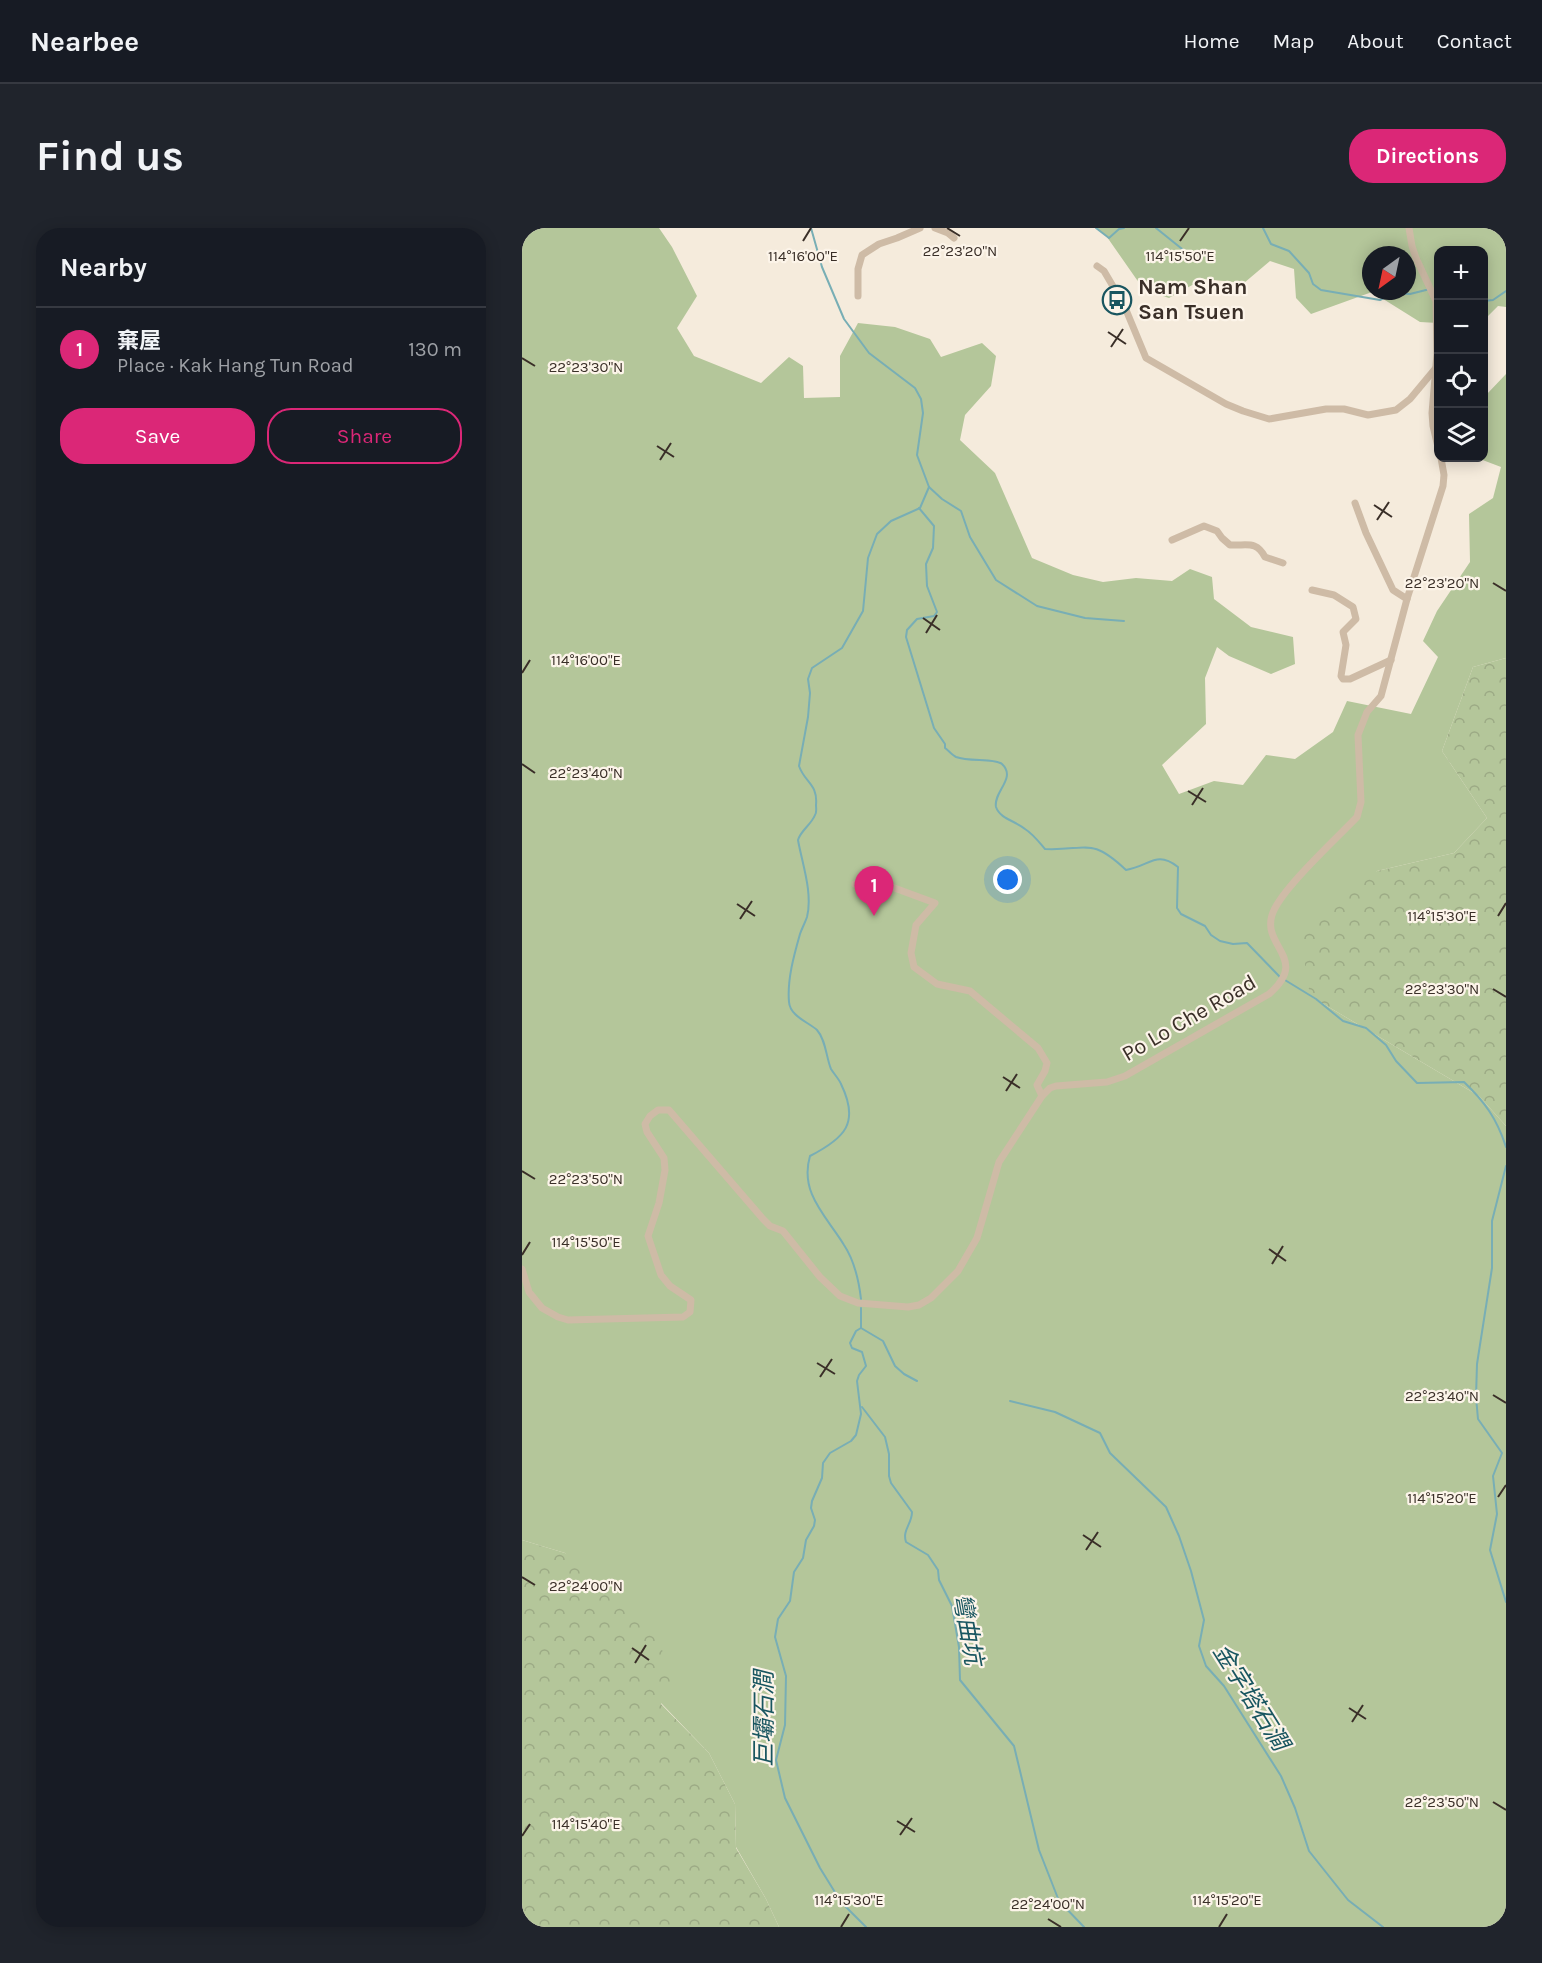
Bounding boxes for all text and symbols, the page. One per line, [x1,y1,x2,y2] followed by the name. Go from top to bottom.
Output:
[30,25,139,58] text: Nearbee
[1184,29,1240,53] text: Home
[1273,29,1314,53] text: Map
[1347,29,1404,53] text: About
[1437,29,1512,53] text: Contact
[1349,129,1506,183] button: Directions
[36,131,184,181] text: Find us
[923,242,997,260] text: 22°23'20"N
[1362,246,1416,300] north arrow
[1434,246,1488,462] map controls
[1434,246,1488,300] button: +
[768,247,838,265] text: 114°16'00"E
[1145,247,1215,265] text: 114°15'50"E
[60,252,147,283] text: Nearby
[1138,274,1247,325] place label: Nam Shan San Tsuen
[1101,284,1133,316] bus stop icon: Nam Shan San Tsuen
[1434,300,1488,354] button: −
[117,328,161,354] text: 棄屋
[76,338,83,361] text: 1
[408,338,462,361] text: 130 m
[117,354,354,377] text: Place · Kak Hang Tun Road
[1434,354,1488,408] button: locate
[549,358,623,376] text: 22°23'30"N
[60,408,255,464] button: Save
[267,408,462,464] button: Share
[1434,408,1488,462] button: layers
[1405,574,1479,592] text: 22°23'20"N
[551,651,621,669] text: 114°16'00"E
[549,764,623,782] text: 22°23'40"N
[993,865,1022,894] your location
[854,866,894,916] pin: 1
[1407,907,1477,925] text: 114°15'30"E
[1117,969,1261,1067] street label: Po Lo Che Road
[1405,980,1479,998] text: 22°23'30"N
[549,1170,623,1188] text: 22°23'50"N
[551,1233,621,1251] text: 114°15'50"E
[1405,1387,1479,1405] text: 22°23'40"N
[1407,1489,1477,1507] text: 114°15'20"E
[549,1577,623,1595] text: 22°24'00"N
[948,1591,989,1670] water label: 彎曲坑
[1207,1639,1296,1758] water label: 金字塔石澗
[750,1668,778,1767] water label: 巨壩石澗
[1405,1793,1479,1811] text: 22°23'50"N
[551,1815,621,1833] text: 114°15'40"E
[814,1891,884,1909] text: 114°15'30"E
[1192,1891,1262,1909] text: 114°15'20"E
[1011,1895,1085,1913] text: 22°24'00"N

